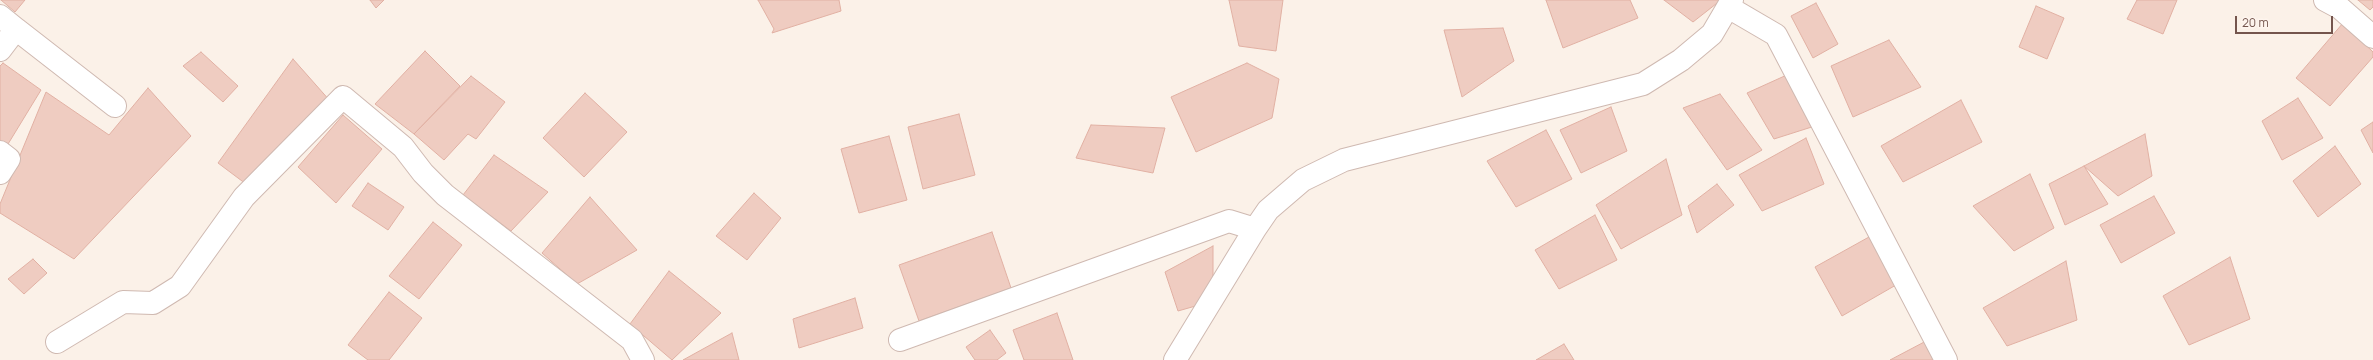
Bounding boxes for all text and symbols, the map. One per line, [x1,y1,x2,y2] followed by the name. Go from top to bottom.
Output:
[2237,8,2335,34] scale bar
[2242,14,2269,31] text: 20 m

